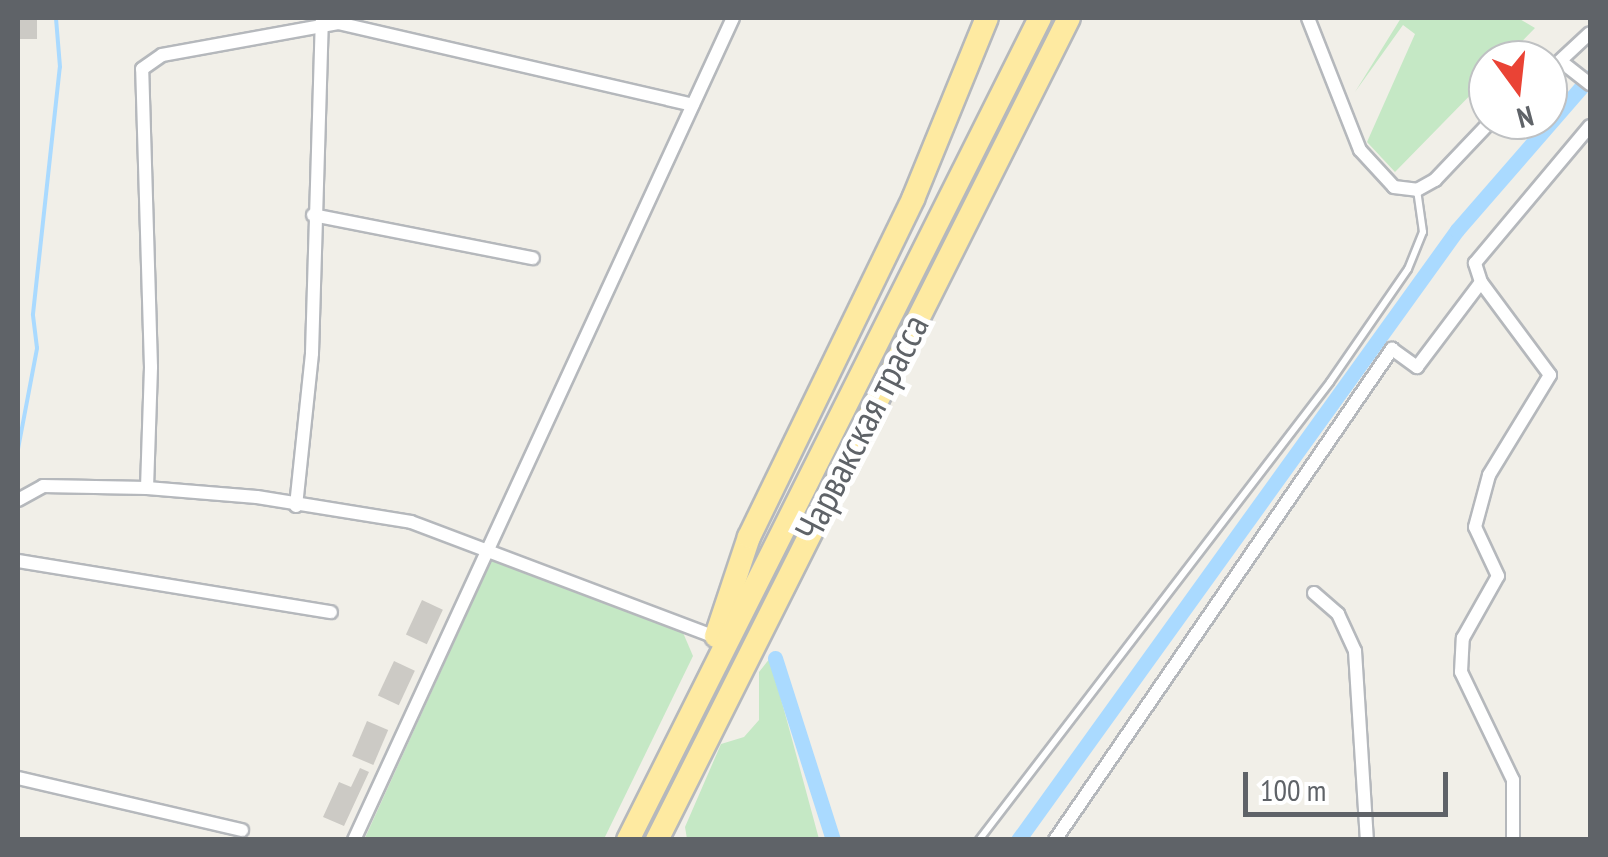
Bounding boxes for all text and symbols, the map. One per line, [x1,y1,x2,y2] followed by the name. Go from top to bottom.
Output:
[1468,40,1568,140] north arrow
[1513,98,1537,137] text: N
[785,307,937,547] street label: Чарвакская трасса
[1248,752,1453,814] scale bar
[1260,770,1326,809] text: 100 m

